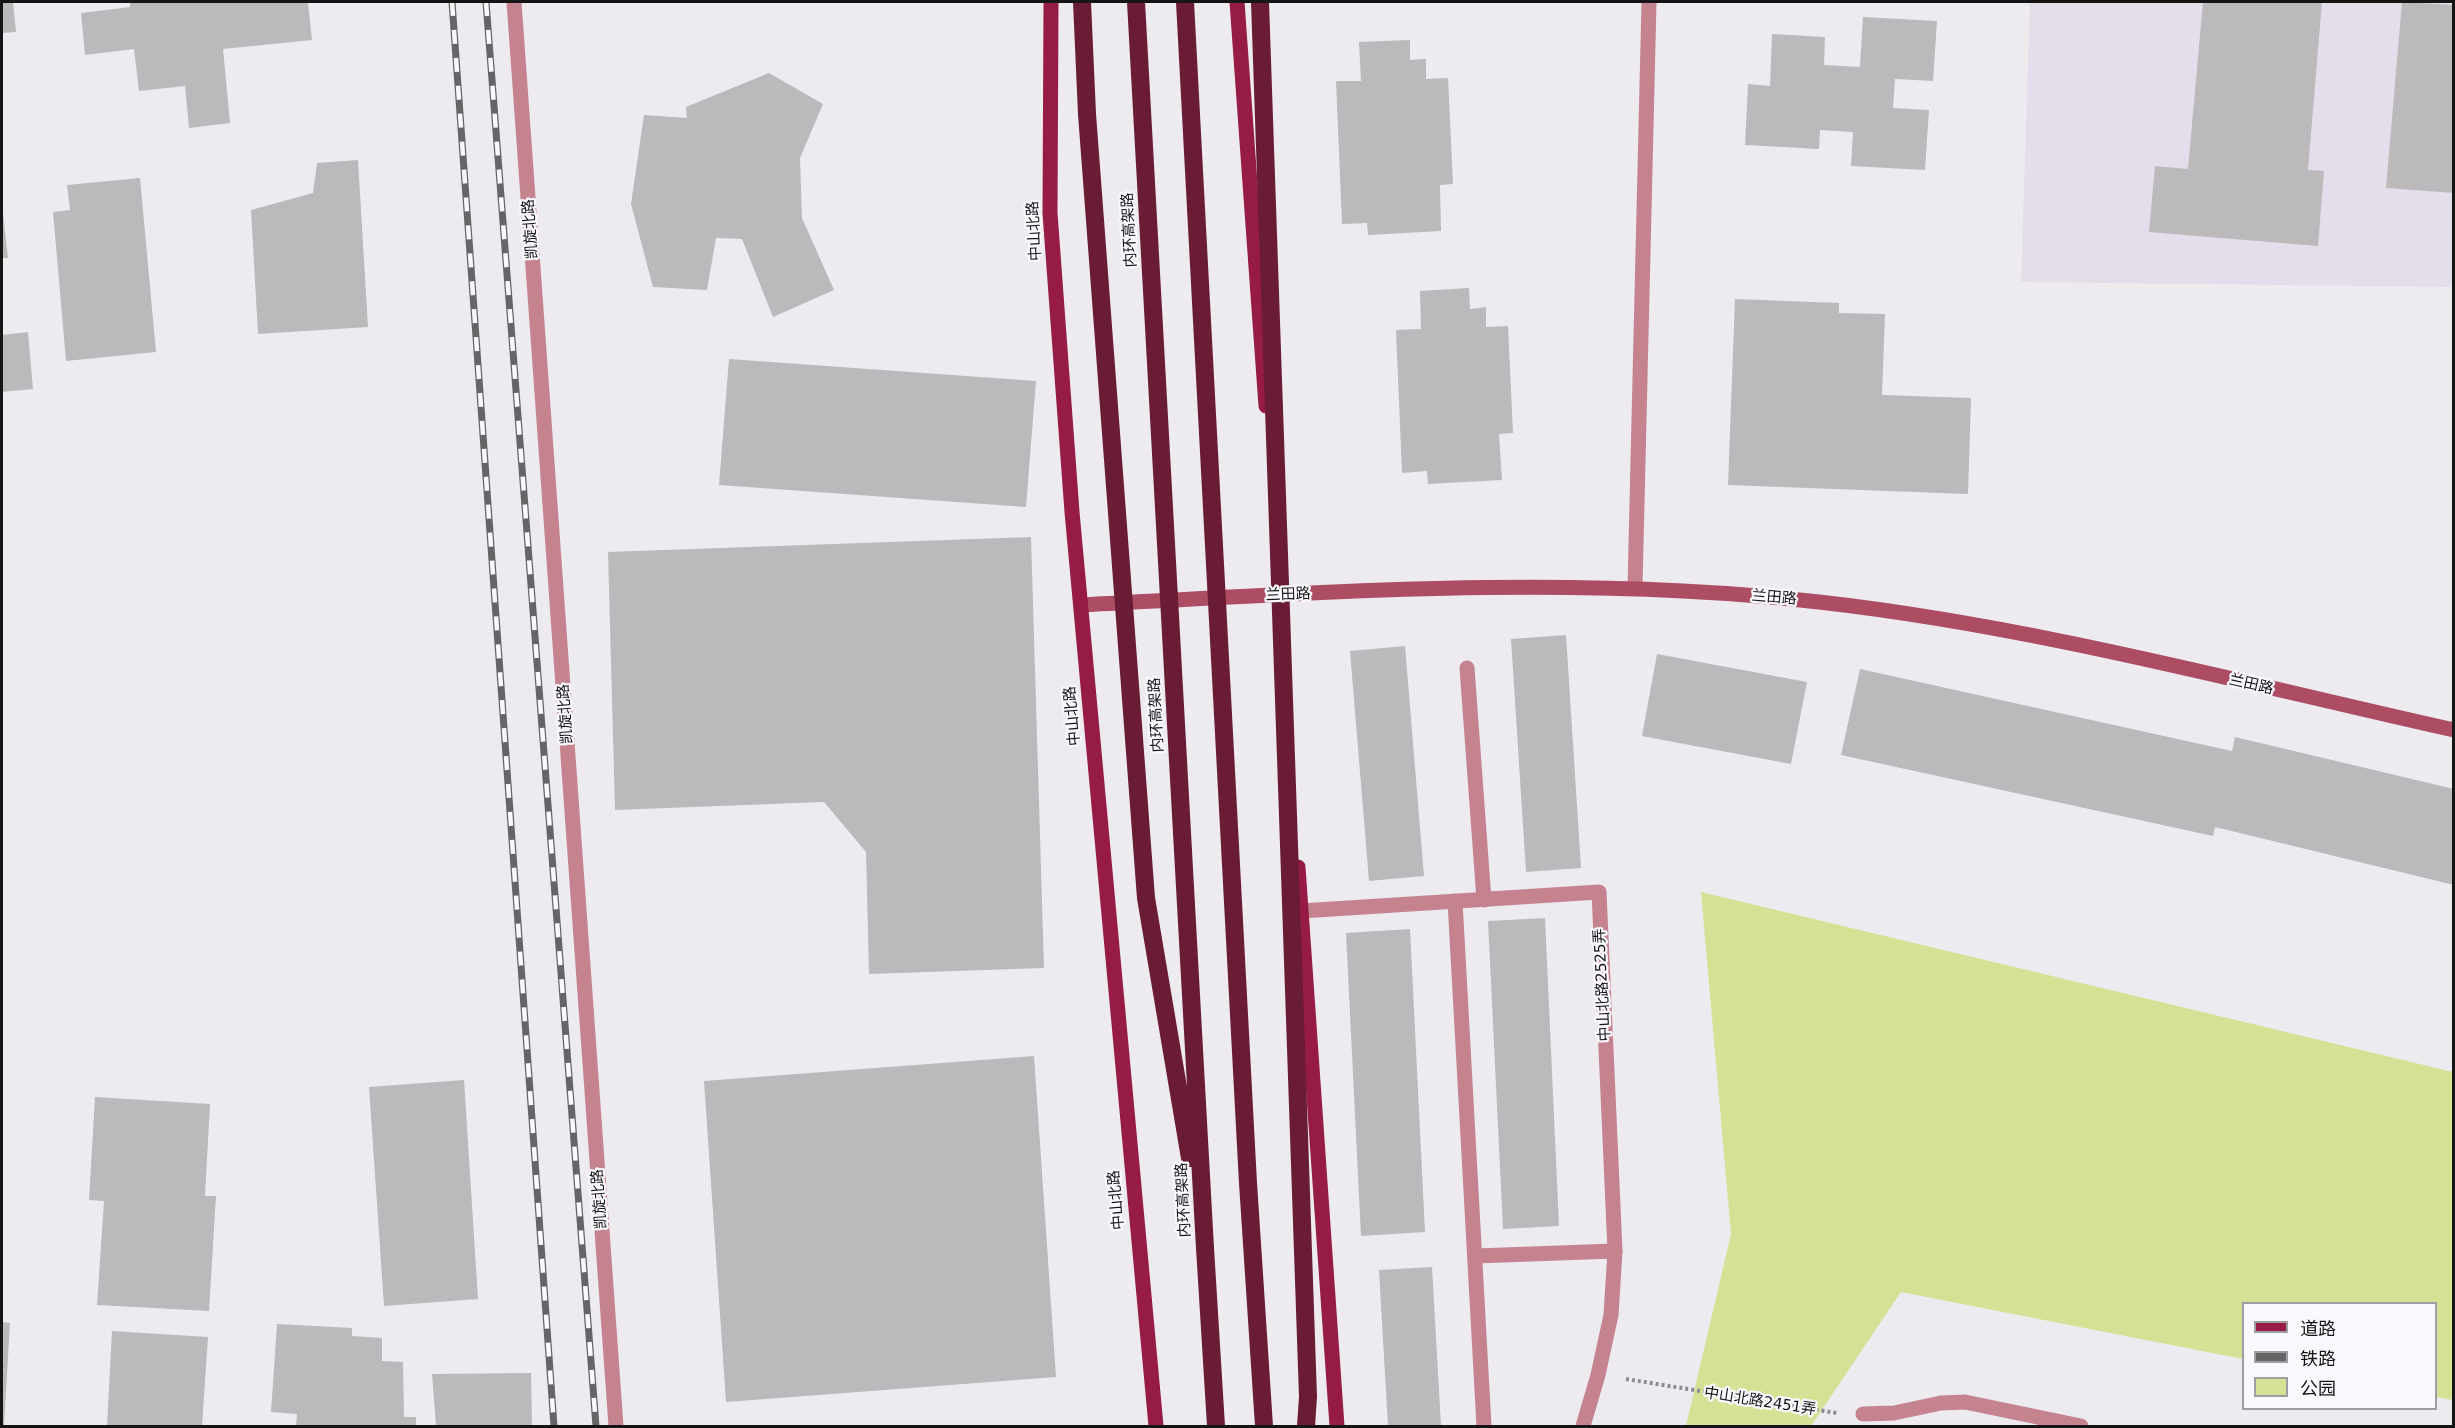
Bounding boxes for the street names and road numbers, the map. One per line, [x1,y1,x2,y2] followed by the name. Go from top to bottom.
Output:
[1119,192,1141,268] street label: 内环高架路
[520,198,542,260] street label: 凯旋北路
[1024,201,1046,261] street label: 中山北路
[1265,585,1311,605] street label: 兰田路
[1751,587,1797,609] street label: 兰田路
[2227,671,2275,699] street label: 兰田路
[1146,677,1168,753] street label: 内环高架路
[555,683,577,745] street label: 凯旋北路
[1061,685,1085,747] street label: 中山北路
[1591,928,1615,1042] street label: 中山北路2525弄
[1173,1162,1195,1238] street label: 内环高架路
[589,1168,611,1230] street label: 凯旋北路
[1105,1169,1129,1231] street label: 中山北路
[1703,1384,1817,1420] street label: 中山北路2451弄

